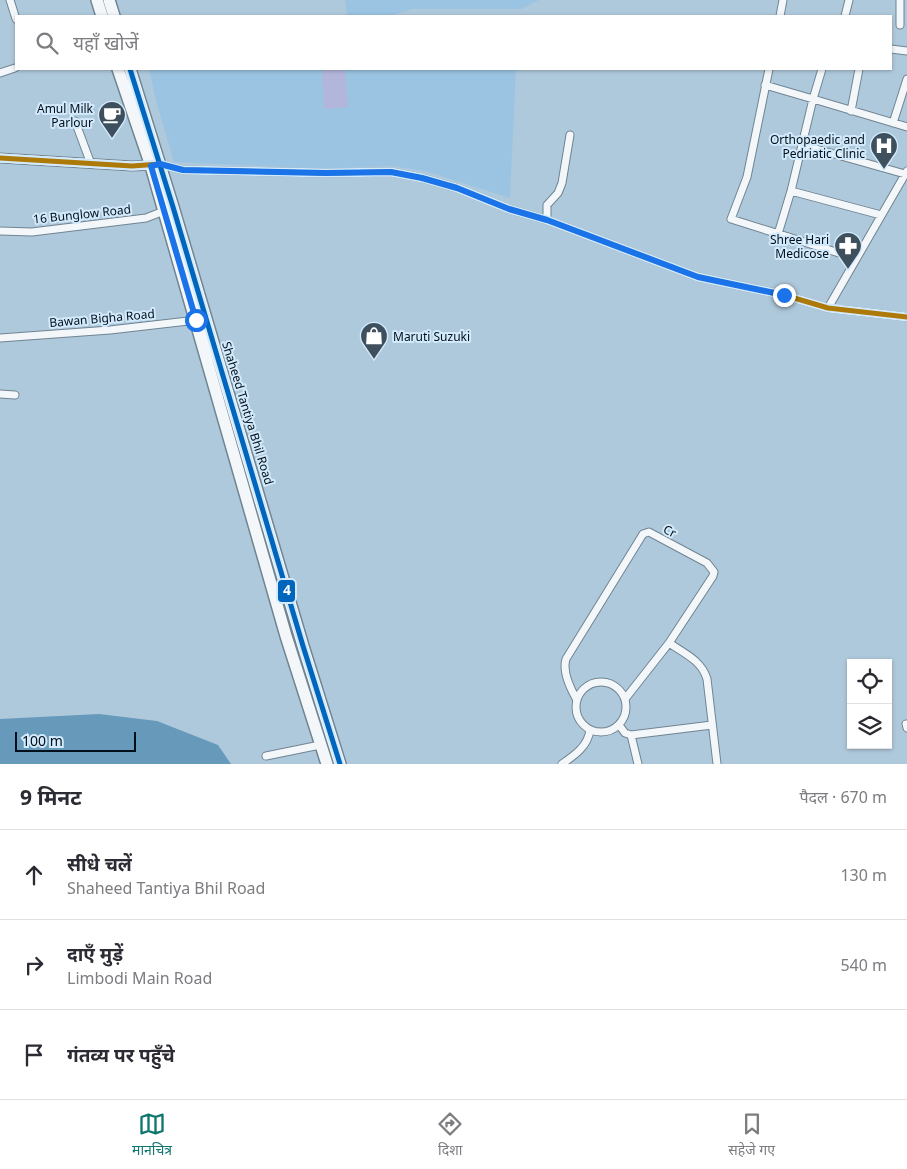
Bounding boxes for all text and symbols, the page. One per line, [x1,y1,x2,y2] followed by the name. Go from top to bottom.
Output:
[15,15,892,70] search box
[33,29,61,57] icon: search
[73,30,139,56] text: यहाँ खोजें
[37,100,94,131] place label: Amul Milk Parlour
[97,100,127,139] cafe icon: Amul Milk Parlour
[770,131,865,162] place label: Orthopaedic and Pedriatic Clinic
[869,131,899,170] hospital icon: Orthopaedic and Pedriatic Clinic
[32,200,132,228] street label: 16 Bunglow Road
[770,231,829,262] place label: Shree Hari Medicose
[833,231,863,270] pharmacy icon: Shree Hari Medicose
[773,284,796,307] route end
[49,305,155,331] street label: Bawan Bigha Road
[185,309,208,332] route start
[359,321,389,360] shop icon: Maruti Suzuki
[393,328,470,345] place label: Maruti Suzuki
[218,339,278,487] street label: Shaheed Tantiya Bhil Road
[660,521,680,541] street label: Cr
[277,579,296,603] line badge: 4
[283,580,291,599] text: 4
[847,659,892,749] map controls
[847,659,892,704] button: locate
[847,704,892,749] button: layers
[15,729,136,752] scale bar
[22,731,63,750] text: 100 m
[20,783,82,811] text: 9 मिनट
[799,786,887,808] text: पैदल · 670 m
[67,851,132,877] text: सीधे चलें
[20,861,48,889] icon: ahead
[840,864,887,886] text: 130 m
[67,877,265,899] text: Shaheed Tantiya Bhil Road
[67,941,123,967] text: दाएँ मुड़ें
[20,951,48,979] icon: right
[840,954,887,976] text: 540 m
[67,967,212,989] text: Limbodi Main Road
[20,1041,48,1069] icon: arrive
[67,1042,175,1068] text: गंतव्य पर पहुँचे
[132,1110,172,1159] tab: मानचित्र
[436,1110,464,1159] tab: दिशा
[728,1110,775,1159] tab: सहेजे गए

